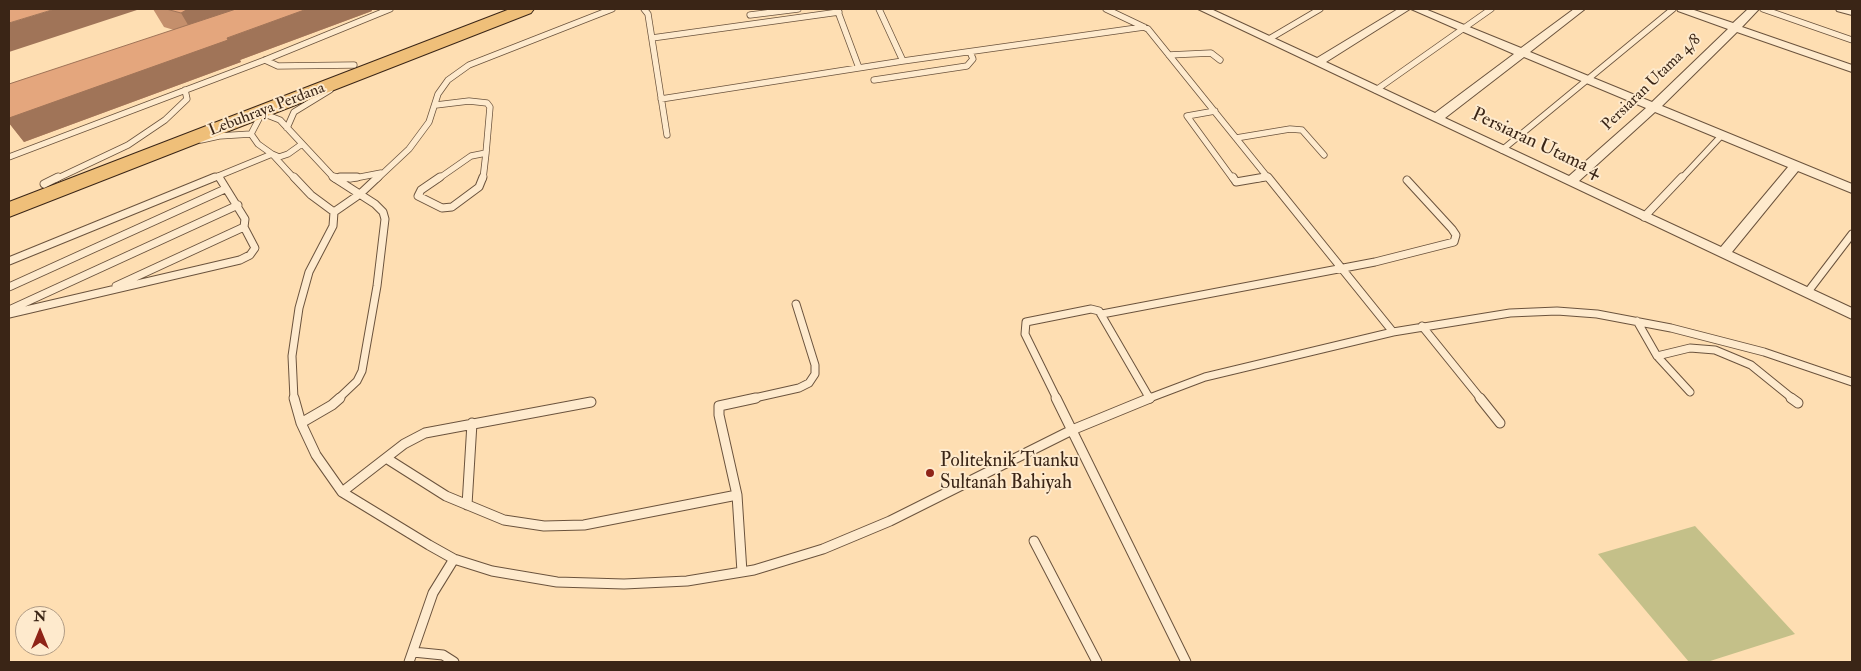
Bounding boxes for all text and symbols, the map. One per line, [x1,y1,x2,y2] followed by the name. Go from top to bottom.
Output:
[1599,31,1705,135] street label: Persiaran Utama 4/8
[206,79,328,141] street label: Lebuhraya Perdana
[1468,104,1604,184] street label: Persiaran Utama 4
[940,451,1079,495] place label: Politeknik Tuanku Sultanah Bahiyah
[924,467,936,479] marker: Politeknik Tuanku Sultanah Bahiyah
[15,606,65,656] north arrow
[34,608,46,625] text: N

